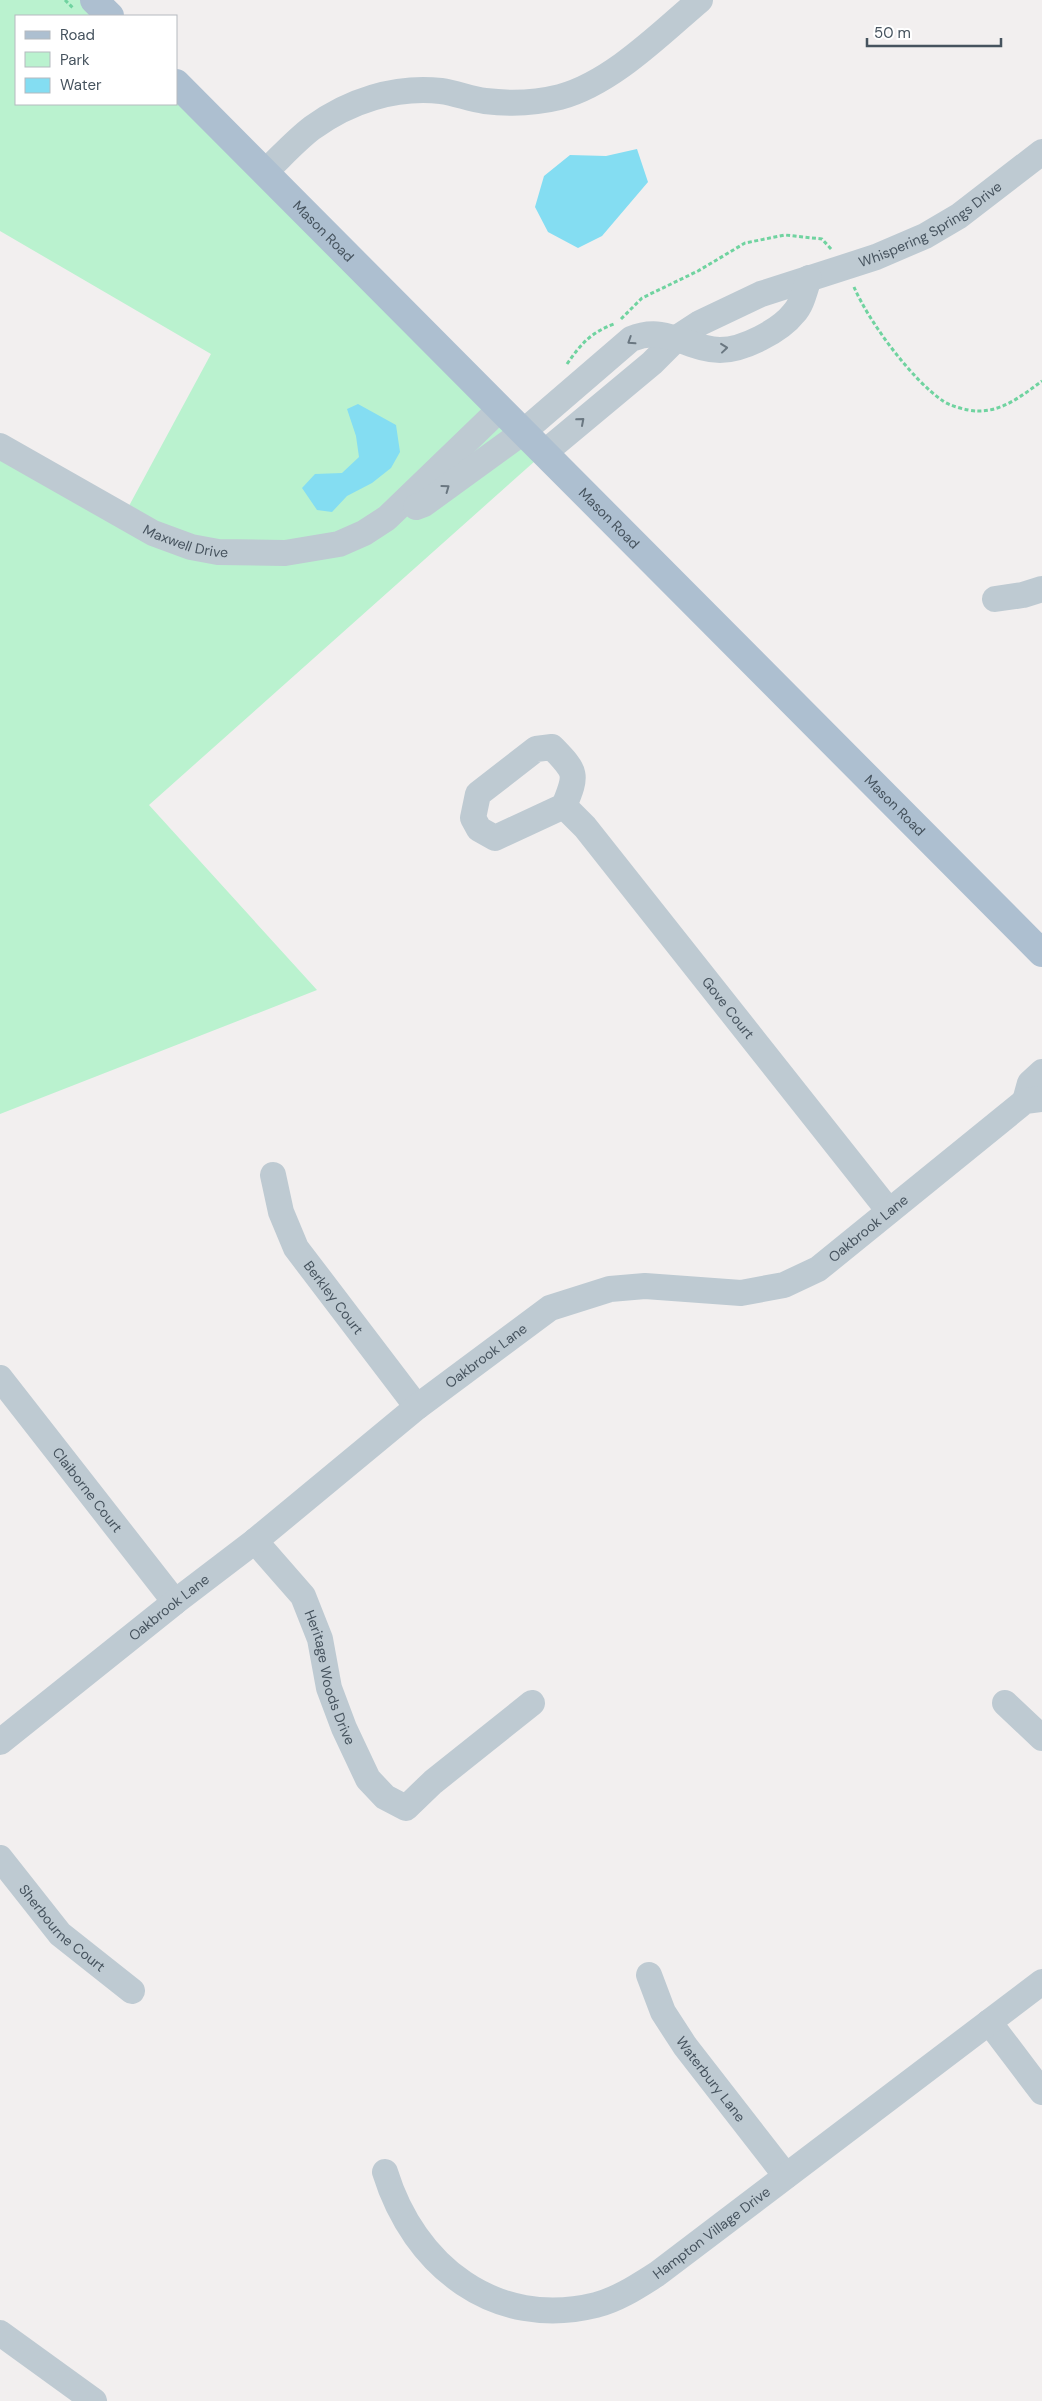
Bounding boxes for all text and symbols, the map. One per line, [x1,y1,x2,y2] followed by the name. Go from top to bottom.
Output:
[15,15,178,105] legend
[867,15,1001,47] scale bar
[874,23,911,43] text: 50 m
[60,25,95,45] text: Road
[60,50,90,70] text: Park
[60,75,102,95] text: Water
[856,177,1005,271] street label: Whispering Springs Drive
[289,197,358,266] street label: Mason Road
[627,335,637,344] one-way arrow
[721,343,729,354] one-way arrow
[575,418,584,427] one-way arrow
[575,484,643,553] street label: Mason Road
[440,486,449,494] one-way arrow
[140,520,228,561] street label: Maxwell Drive
[861,771,929,840] street label: Mason Road
[698,973,758,1043] street label: Gove Court
[825,1190,912,1266] street label: Oakbrook Lane
[300,1257,367,1338] street label: Berkley Court
[441,1319,531,1392] street label: Oakbrook Lane
[49,1444,126,1536] street label: Claiborne Court
[125,1570,213,1645] street label: Oakbrook Lane
[300,1607,360,1748] street label: Heritage Woods Drive
[15,1881,109,1975] street label: Sherbourne Court
[672,2033,750,2125] street label: Waterbury Lane
[649,2182,774,2283] street label: Hampton Village Drive

